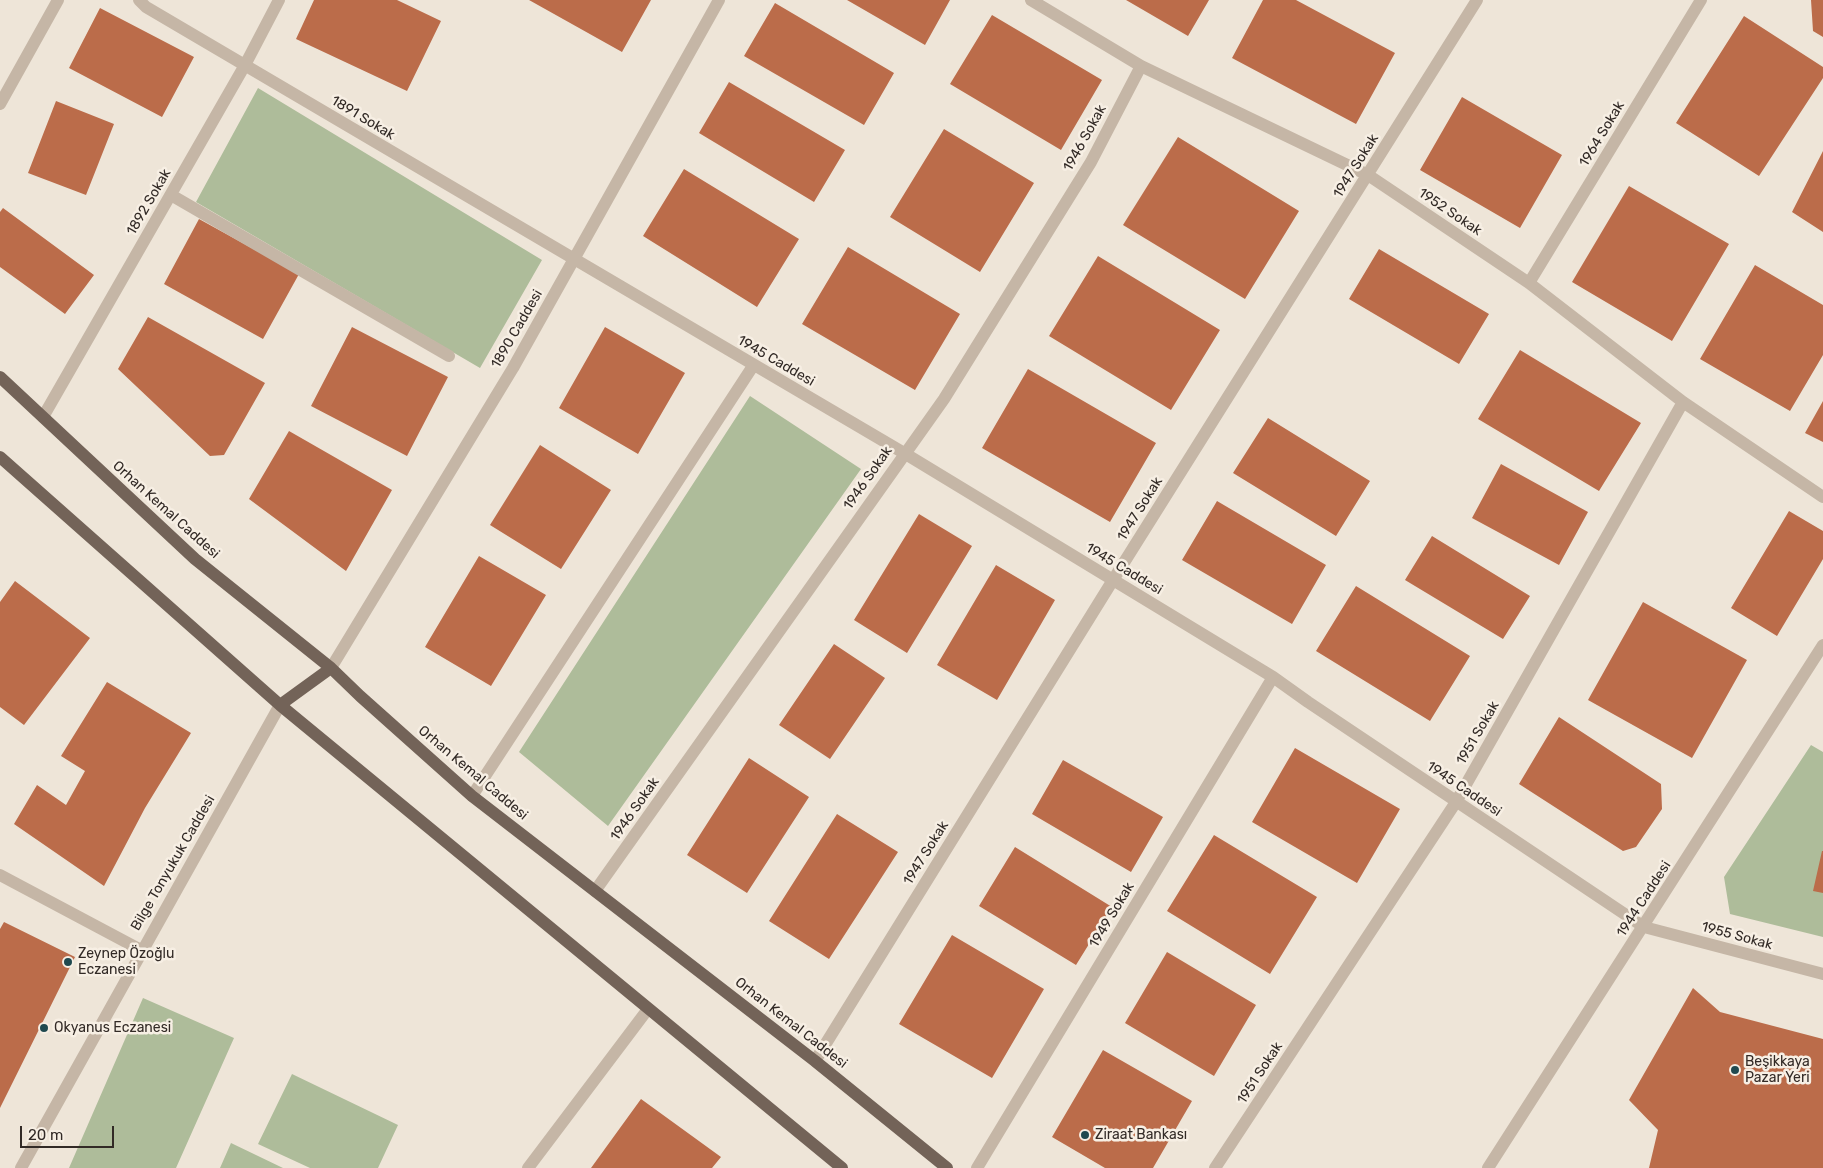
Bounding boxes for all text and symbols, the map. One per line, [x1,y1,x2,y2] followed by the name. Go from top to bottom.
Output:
[328,92,398,144] street label: 1891 Sokak
[1576,98,1628,170] street label: 1964 Sokak
[1060,102,1110,174] street label: 1946 Sokak
[1330,131,1382,201] street label: 1947 Sokak
[123,166,175,238] street label: 1892 Sokak
[1415,185,1485,239] street label: 1952 Sokak
[488,287,546,371] street label: 1890 Caddesi
[734,332,818,390] street label: 1945 Caddesi
[840,443,896,513] street label: 1946 Sokak
[109,458,223,562] street label: Orhan Kemal Caddesi
[1114,474,1166,544] street label: 1947 Sokak
[1083,539,1165,599] street label: 1945 Caddesi
[1453,698,1503,768] street label: 1951 Sokak
[415,722,531,824] street label: Orhan Kemal Caddesi
[1423,758,1505,820] street label: 1945 Caddesi
[607,774,663,844] street label: 1946 Sokak
[127,792,219,934] street label: Bilge Tonyukuk Caddesi
[900,818,952,888] street label: 1947 Sokak
[1613,858,1675,940] street label: 1944 Caddesi
[1086,879,1138,951] street label: 1949 Sokak
[1700,918,1774,954] street label: 1955 Sokak
[78,946,174,979] place label: Zeynep Özoğlu Eczanesi
[62,956,74,968] marker: Zeynep Özoğlu Eczanesi
[731,974,851,1072] street label: Orhan Kemal Caddesi
[54,1020,171,1036] place label: Okyanus Eczanesi
[38,1022,50,1034] marker: Okyanus Eczanesi
[1234,1039,1286,1107] street label: 1951 Sokak
[1745,1054,1810,1086] place label: Beşikkaya Pazar Yeri
[1729,1064,1741,1076] marker: Beşikkaya Pazar Yeri
[22,1116,116,1148] scale bar
[28,1126,63,1144] text: 20 m
[1095,1127,1187,1143] place label: Ziraat Bankası
[1079,1129,1091,1141] marker: Ziraat Bankası

